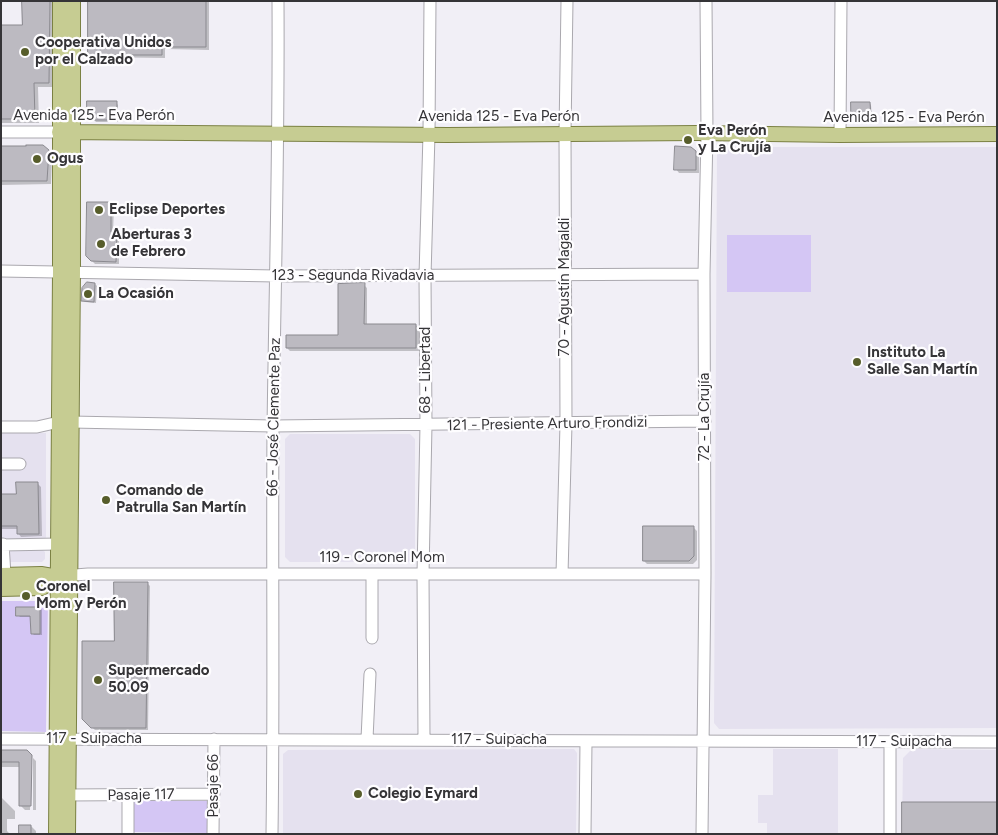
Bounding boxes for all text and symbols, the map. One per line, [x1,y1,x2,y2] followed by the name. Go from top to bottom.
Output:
[35,34,172,69] place label: Cooperativa Unidos por el Calzado
[19,46,31,58] marker: Cooperativa Unidos por el Calzado
[13,107,175,125] street label: Avenida 125 - Eva Perón
[418,108,580,126] street label: Avenida 125 - Eva Perón
[823,109,985,127] street label: Avenida 125 - Eva Perón
[698,122,771,157] place label: Eva Perón y La Crujía
[682,134,694,146] marker: Eva Perón y La Crujía
[47,150,83,168] place label: Ogus
[31,153,43,165] marker: Ogus
[109,201,225,219] place label: Eclipse Deportes
[93,204,105,216] marker: Eclipse Deportes
[556,217,574,357] street label: 70 - Agustín Magaldi
[111,226,192,261] place label: Aberturas 3 de Febrero
[95,238,107,250] marker: Aberturas 3 de Febrero
[272,267,434,285] street label: 123 - Segunda Rivadavia
[98,285,174,303] place label: La Ocasión
[82,288,94,300] marker: La Ocasión
[417,327,435,413] street label: 68 - Libertad
[264,338,284,496] street label: 66 - José Clemente Paz
[867,344,978,379] place label: Instituto La Salle San Martín
[851,356,863,368] marker: Instituto La Salle San Martín
[696,373,714,461] street label: 72 - La Crujía
[446,413,648,435] street label: 121 - Presiente Arturo Frondizi
[116,482,246,517] place label: Comando de Patrulla San Martín
[100,494,112,506] marker: Comando de Patrulla San Martín
[319,549,445,567] street label: 119 - Coronel Mom
[36,578,127,613] place label: Coronel Mom y Perón
[20,590,32,602] marker: Coronel Mom y Perón
[108,662,210,697] place label: Supermercado 50.09
[92,674,104,686] marker: Supermercado 50.09
[46,730,142,748] street label: 117 - Suipacha
[451,731,547,749] street label: 117 - Suipacha
[856,733,952,751] street label: 117 - Suipacha
[205,754,223,818] street label: Pasaje 66
[107,785,175,805] street label: Pasaje 117
[368,785,478,803] place label: Colegio Eymard
[352,788,364,800] marker: Colegio Eymard

